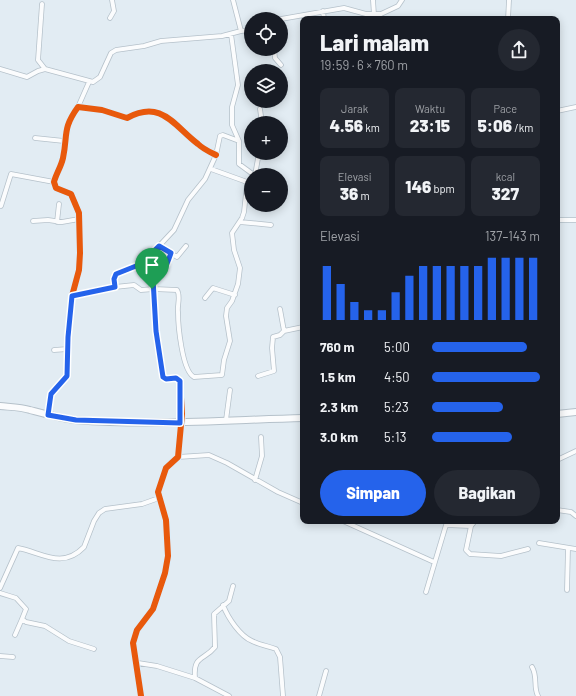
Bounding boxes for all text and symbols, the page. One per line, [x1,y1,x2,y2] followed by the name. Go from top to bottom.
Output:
[244,12,288,212] map controls
[244,12,288,56] button: locate
[320,29,429,55] text: Lari malam
[498,29,540,71] button: share
[320,57,408,73] text: 19:59 · 6 × 760 m
[244,64,288,108] button: layers
[341,102,368,115] text: Jarak
[415,102,445,115] text: Waktu
[494,102,517,115] text: Pace
[329,115,363,135] text: 4.56
[410,115,450,135] text: 23:15
[477,115,512,135] text: 5:06
[244,116,288,160] button: +
[363,121,380,134] text: km
[512,121,533,134] text: /km
[244,168,288,212] button: −
[338,170,372,183] text: Elevasi
[496,170,515,183] text: kcal
[405,176,431,196] text: 146
[431,182,455,195] text: bpm
[340,183,358,203] text: 36
[492,183,519,203] text: 327
[358,189,370,202] text: m
[320,228,360,244] text: Elevasi
[485,228,540,244] text: 137–143 m
[135,248,169,289] pin
[141,254,163,276] icon: arrive
[320,339,354,355] text: 760 m
[384,339,410,355] text: 5:00
[320,369,356,385] text: 1.5 km
[384,369,410,385] text: 4:50
[320,399,358,415] text: 2.3 km
[384,399,409,415] text: 5:23
[320,429,358,445] text: 3.0 km
[384,429,406,445] text: 5:13
[320,470,426,516] button: Simpan
[434,470,540,516] button: Bagikan

